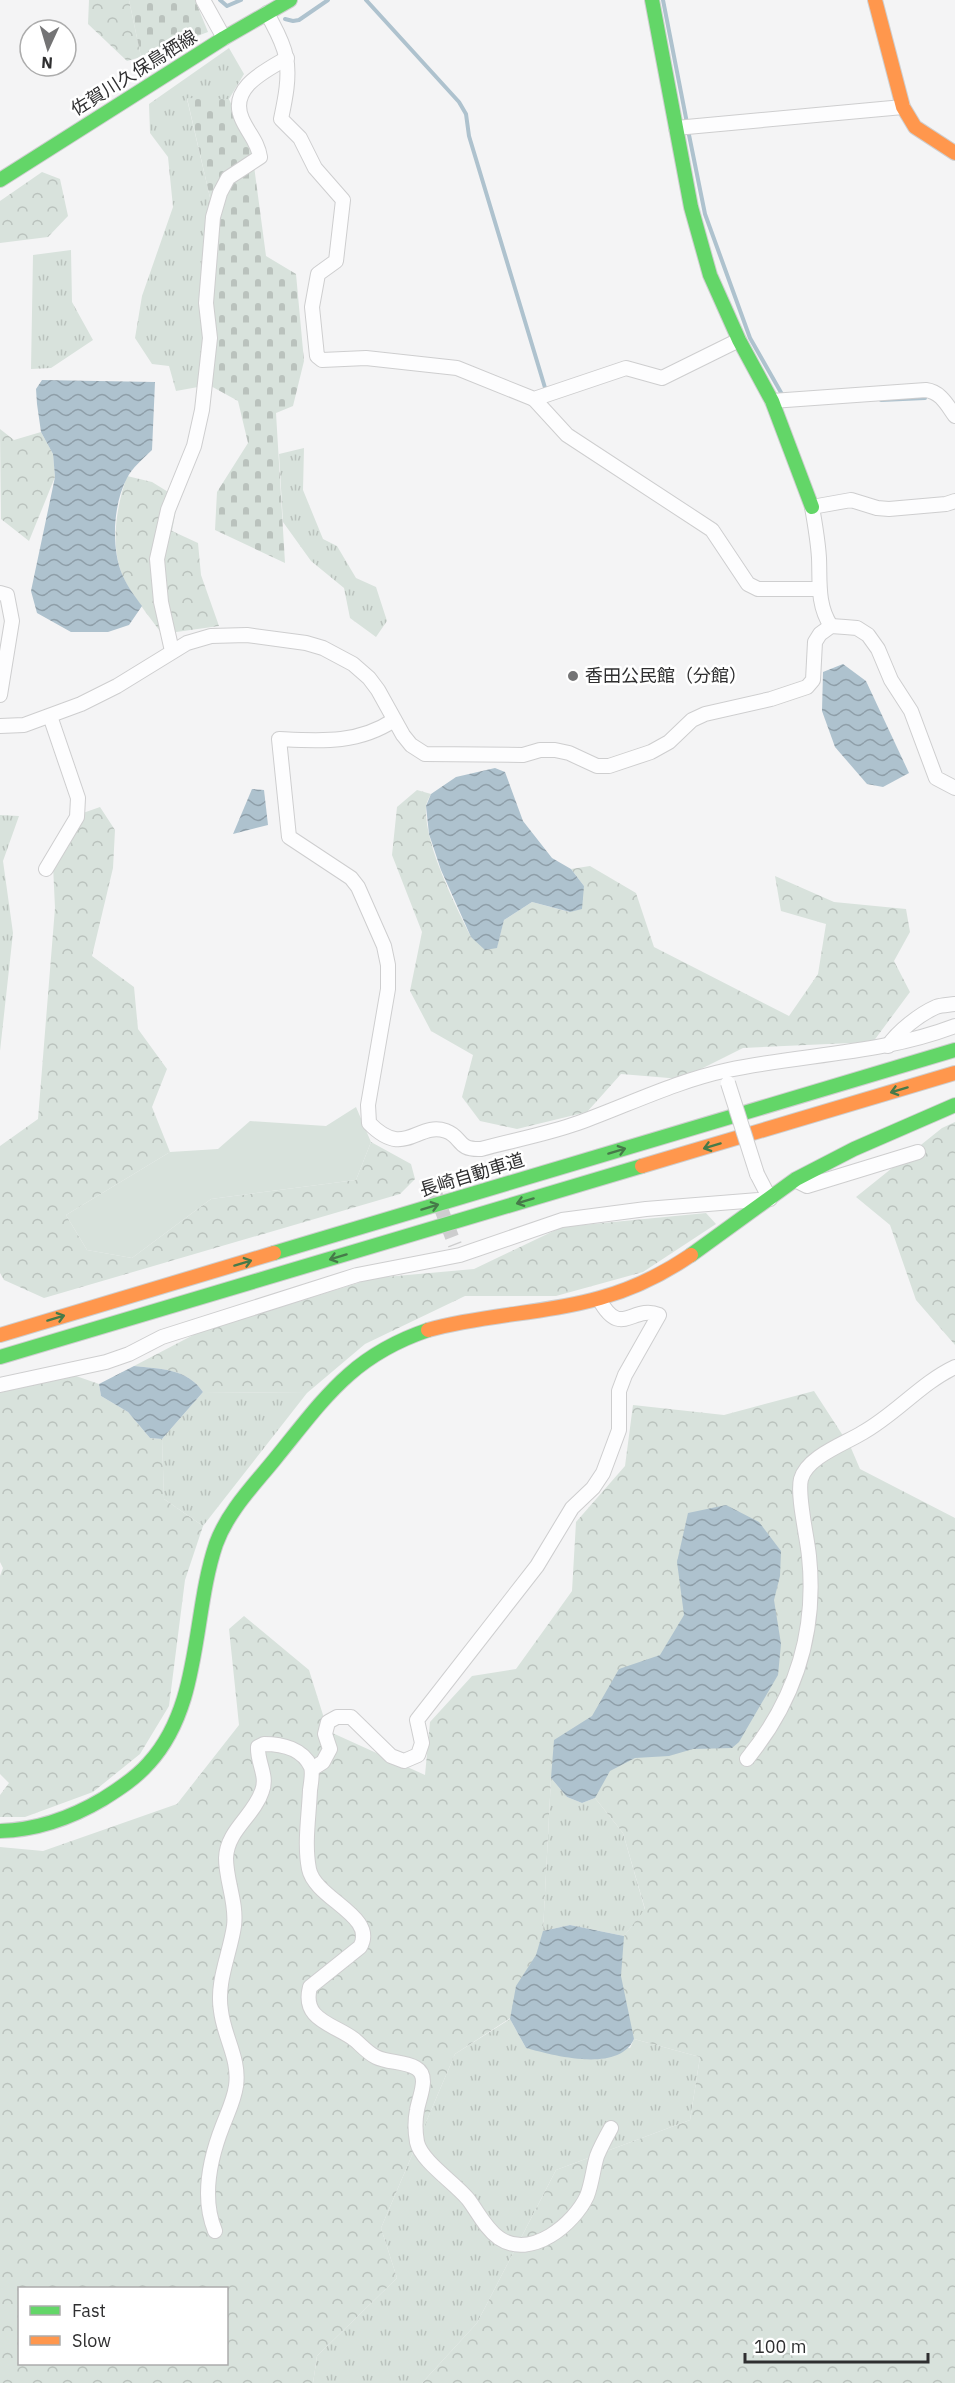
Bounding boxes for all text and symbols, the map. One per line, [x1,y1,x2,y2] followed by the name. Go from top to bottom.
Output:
[18,18,78,78] north arrow
[67,25,201,120] street label: 佐賀川久保鳥栖線
[40,53,53,73] text: N
[585,664,747,687] place label: 香田公民館（分館）
[566,669,580,683] marker: 香田公民館（分館）
[890,1085,909,1096] one-way arrow
[703,1141,722,1152] one-way arrow
[607,1145,626,1156] one-way arrow
[417,1148,527,1201] street label: 長崎自動車道
[516,1196,535,1207] one-way arrow
[420,1201,439,1212] one-way arrow
[329,1252,348,1263] one-way arrow
[233,1257,252,1268] one-way arrow
[46,1312,65,1323] one-way arrow
[18,2287,228,2365] legend
[72,2299,106,2322] text: Fast
[745,2326,928,2364] scale bar
[72,2329,111,2352] text: Slow
[754,2335,806,2358] text: 100 m

